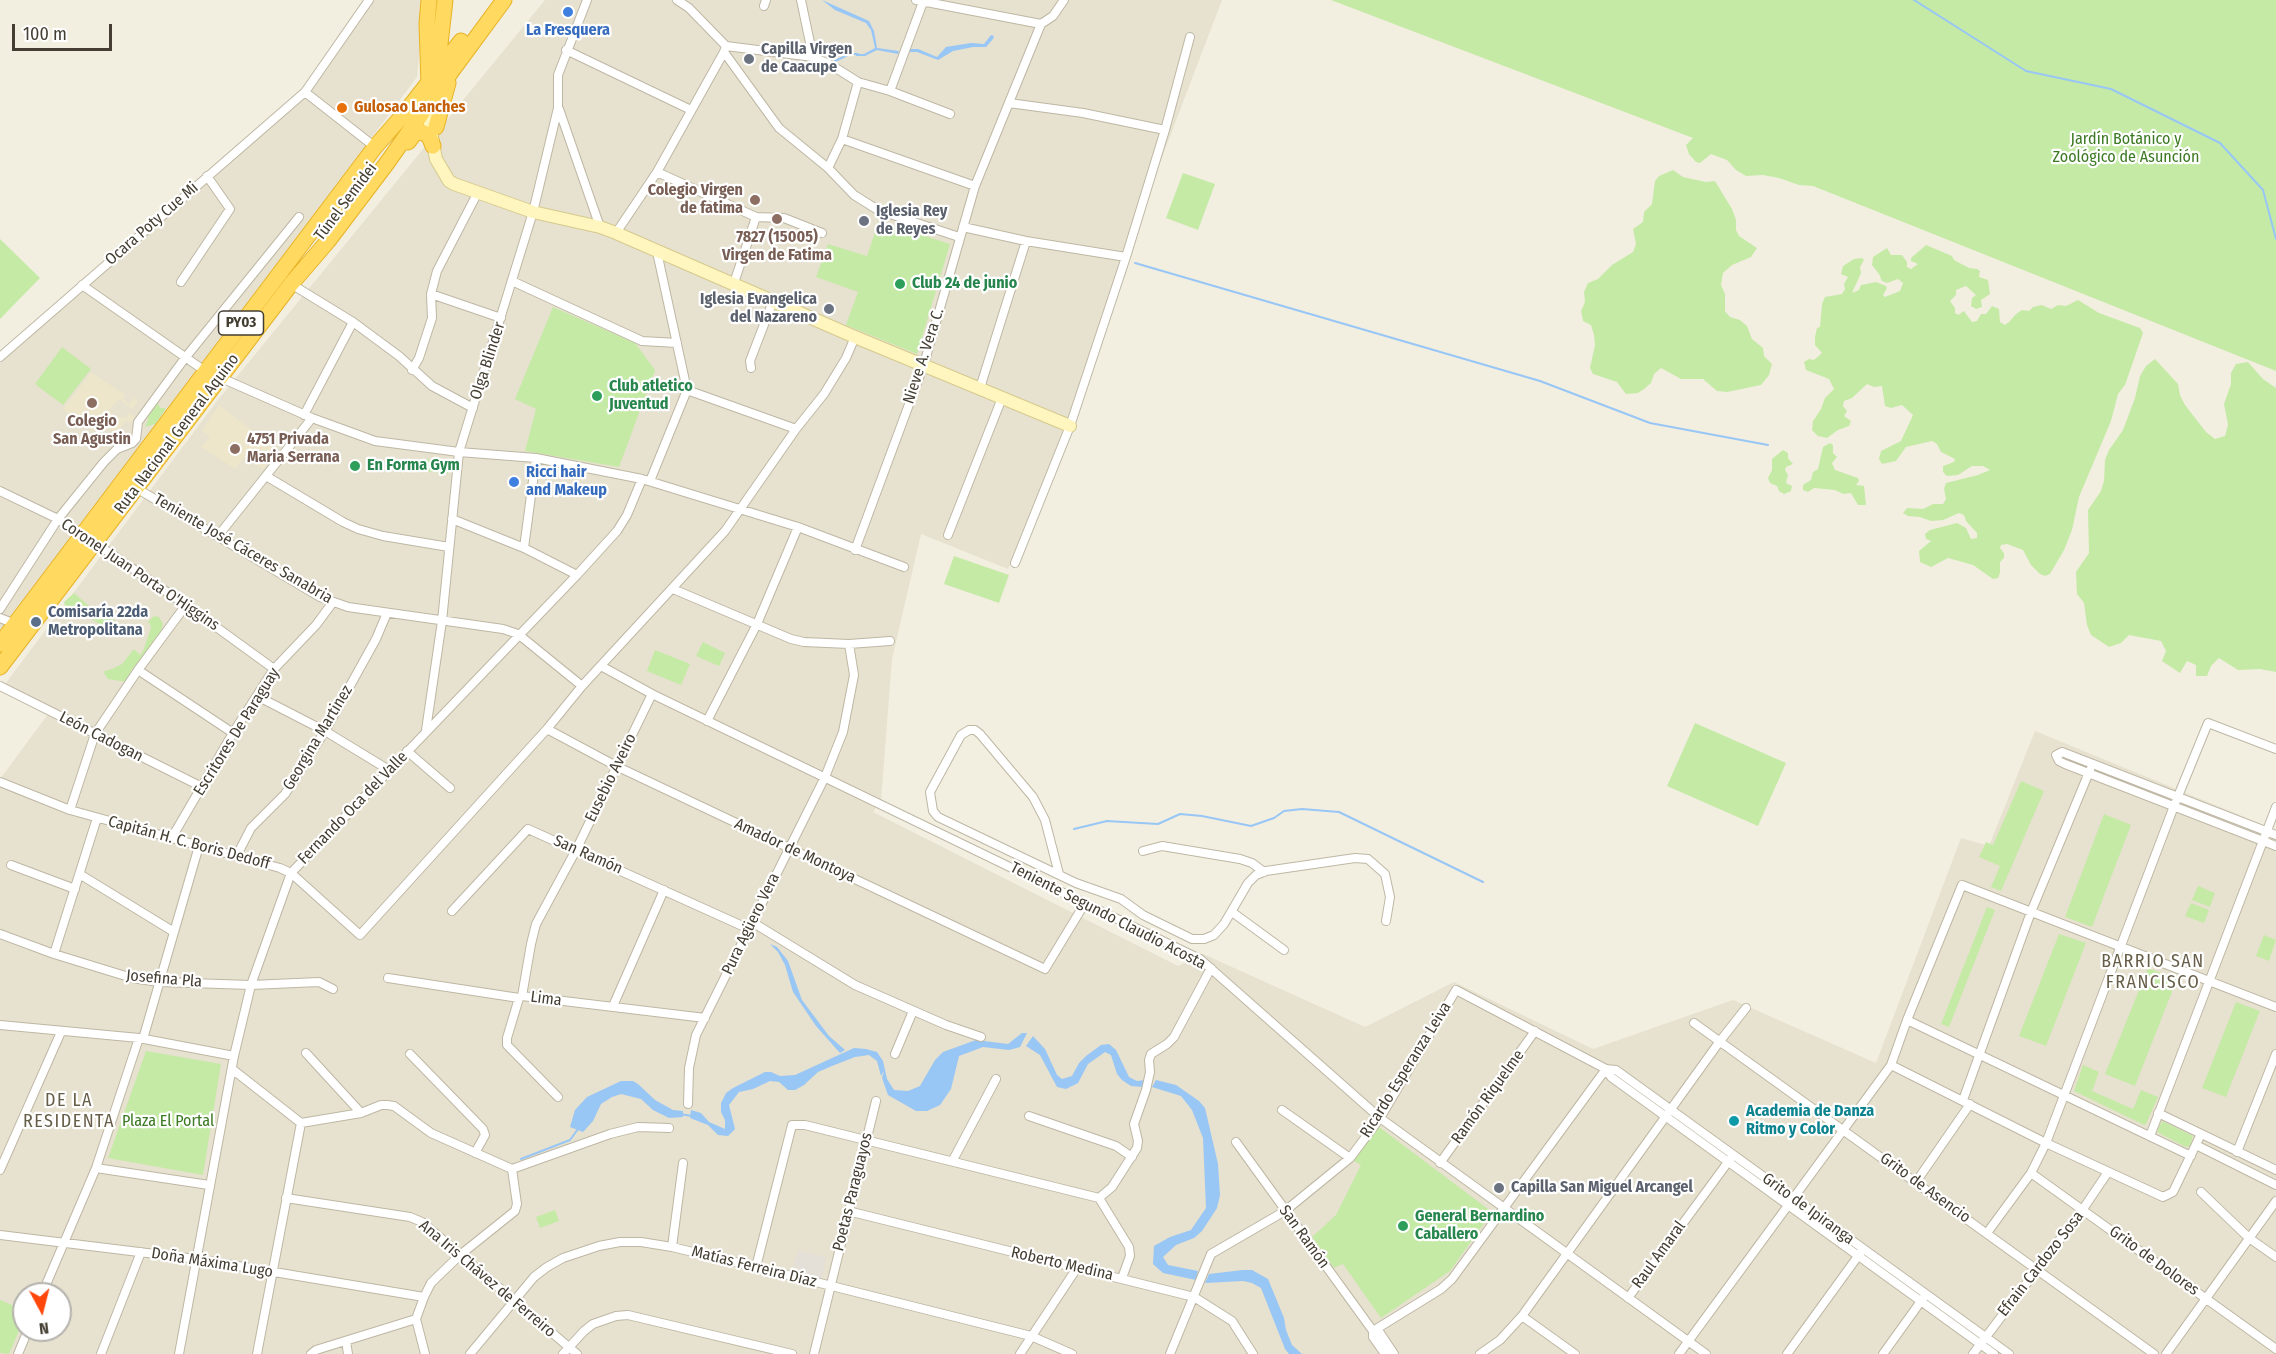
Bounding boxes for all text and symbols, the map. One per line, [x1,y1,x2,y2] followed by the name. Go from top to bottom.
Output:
[561,5,575,19] marker: La Fresquera
[15,12,116,50] scale bar
[526,21,610,41] place label: La Fresquera
[23,23,67,45] text: 100 m
[761,40,852,78] place label: Capilla Virgen de Caacupe
[742,52,756,66] marker: Capilla Virgen de Caacupe
[354,98,466,118] place label: Gulosao Lanches
[335,101,349,115] marker: Gulosao Lanches
[2053,130,2199,168] park label: Jardín Botánico y Zoológico de Asunción
[311,159,381,245] street label: Túnel Semidei
[102,178,202,270] street label: Ocara Poty Cue Mi
[648,181,743,219] place label: Colegio Virgen de fatima
[748,193,762,207] marker: Colegio Virgen de fatima
[876,202,947,240] place label: Iglesia Rey de Reyes
[770,212,784,226] marker: 7827 (15005) Virgen de Fatima
[857,214,871,228] marker: Iglesia Rey de Reyes
[722,228,832,266] place label: 7827 (15005) Virgen de Fatima
[912,274,1017,294] place label: Club 24 de junio
[893,277,907,291] marker: Club 24 de junio
[700,290,817,328] place label: Iglesia Evangelica del Nazareno
[822,302,836,316] marker: Iglesia Evangelica del Nazareno
[899,306,949,406] street label: Nieve A. Vera C.
[218,311,264,335] road number: PY03
[466,320,510,402] street label: Olga Blinder
[111,350,243,518] street label: Ruta Nacional General Aquino
[609,377,693,415] place label: Club atletico Juventud
[590,389,604,403] marker: Club atletico Juventud
[85,396,99,410] marker: Colegio San Agustin
[53,412,131,450] place label: Colegio San Agustin
[247,430,340,468] place label: 4751 Privada Maria Serrana
[228,442,242,456] marker: 4751 Privada Maria Serrana
[367,456,460,476] place label: En Forma Gym
[348,459,362,473] marker: En Forma Gym
[526,463,607,501] place label: Ricci hair and Makeup
[507,475,521,489] marker: Ricci hair and Makeup
[150,490,336,608] street label: Teniente José Cáceres Sanabria
[57,515,223,635] street label: Coronel Juan Porta O'Higgins
[48,603,148,641] place label: Comisaría 22da Metropolitana
[29,615,43,629] marker: Comisaría 22da Metropolitana
[190,664,284,800] street label: Escritores De Paraguay
[279,682,357,794] street label: Georgina Martinez
[56,708,146,766] street label: León Cadogan
[581,731,641,825] street label: Eusebio Aveiro
[294,748,412,868] street label: Fernando Oca del Valle
[106,812,272,874] street label: Capitán H. C. Boris Dedoff
[731,815,859,887] street label: Amador de Montoya
[551,831,625,879] street label: San Ramón
[1007,858,1209,974] street label: Teniente Segundo Claudio Acosta
[718,870,784,978] street label: Pura Agüero Vera
[2101,951,2205,994] district label: BARRIO SAN FRANCISCO
[125,966,203,992] street label: Josefina Pla
[529,988,563,1010] street label: Lima
[1356,999,1456,1141] street label: Ricardo Esperanza Leiva
[1448,1046,1528,1148] street label: Ramón Riquelme
[23,1090,115,1132] district label: DE LA RESIDENTA
[1746,1102,1874,1140] place label: Academia de Danza Ritmo y Color
[122,1112,214,1132] park label: Plaza El Portal
[1727,1114,1741,1128] marker: Academia de Danza Ritmo y Color
[829,1131,877,1253] street label: Poetas Paraguayos
[1876,1149,1974,1227] street label: Grito de Asencio
[1758,1169,1858,1249] street label: Grito de Ipiranga
[1511,1178,1693,1198] place label: Capilla San Miguel Arcangel
[1492,1181,1506,1195] marker: Capilla San Miguel Arcangel
[1275,1202,1333,1272] street label: San Ramón
[1415,1207,1544,1245] place label: General Bernardino Caballero
[1994,1208,2088,1320] street label: Efrain Cardozo Sosa
[415,1216,559,1342] street label: Ana Iris Chávez de Ferreiro
[1628,1218,1690,1292] street label: Raul Amaral
[1396,1219,1410,1233] marker: General Bernardino Caballero
[2105,1222,2203,1300] street label: Grito de Dolores
[690,1242,818,1292] street label: Matías Ferreira Díaz
[1009,1243,1115,1285] street label: Roberto Medina
[150,1244,274,1282] street label: Doña Máxima Lugo
[12,1282,72,1342] north arrow
[38,1318,50,1338] text: N

